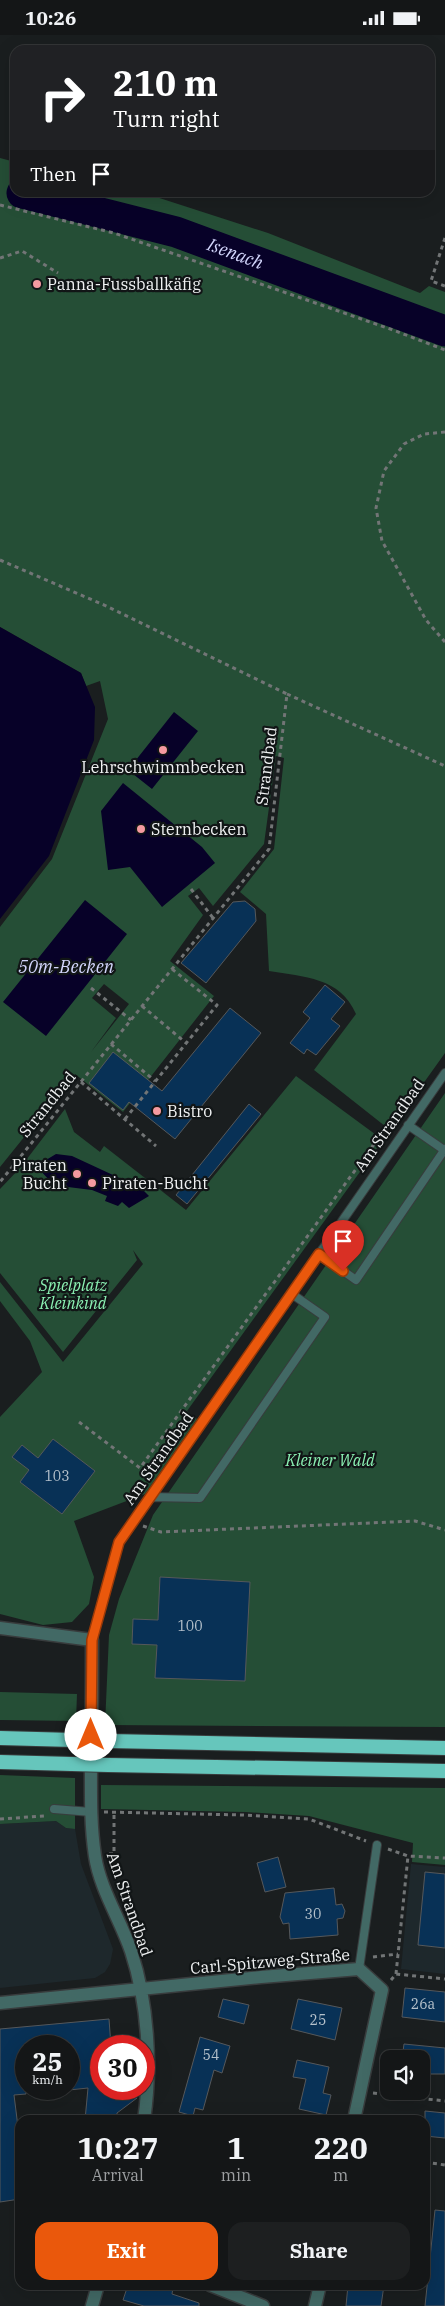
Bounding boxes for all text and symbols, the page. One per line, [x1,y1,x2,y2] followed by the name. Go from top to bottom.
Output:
[25,6,76,30] text: 10:26
[113,60,218,106] text: 210 m
[30,65,95,130] icon: right
[113,104,220,133] text: Turn right
[87,160,115,188] icon: arrive
[30,162,77,186] text: Then
[203,232,267,274] water label: Isenach
[47,274,201,294] place label: Panna-Fussballkäfig
[31,278,43,290] marker: Panna-Fussballkäfig
[251,725,281,806] street label: Strandbad
[157,744,169,756] marker: Lehrschwimmbecken
[81,757,245,777] place label: Lehrschwimmbecken
[151,819,246,839] place label: Sternbecken
[135,823,147,835] marker: Sternbecken
[18,955,115,978] water label: 50m-Becken
[14,1067,80,1141] street label: Strandbad
[350,1074,429,1175] street label: Am Strandbad
[167,1101,212,1121] place label: Bistro
[151,1105,163,1117] marker: Bistro
[12,1155,67,1193] place label: Piraten Bucht
[71,1168,83,1180] marker: Piraten Bucht
[102,1173,208,1193] place label: Piraten-Bucht
[86,1177,98,1189] marker: Piraten-Bucht
[322,1220,364,1271] pin
[329,1227,357,1255] icon: arrive
[38,1275,108,1313] park label: Spielplatz Kleinkind
[119,1407,198,1508] street label: Am Strandbad
[284,1450,375,1470] park label: Kleiner Wald
[44,1467,70,1485] house number: 103
[177,1617,203,1635] house number: 100
[64,1708,116,1760] position arrow
[103,1849,157,1959] street label: Am Strandbad
[305,1905,321,1923] house number: 30
[189,1944,351,1978] street label: Carl-Spitzweg-Straße
[411,1995,436,2013] house number: 26a
[310,2011,326,2029] house number: 25
[90,2035,155,2100] speed limit sign: 30
[32,2045,63,2078] text: 25
[203,2046,219,2064] house number: 54
[380,2050,430,2100] map controls
[380,2050,430,2100] button: sound
[32,2072,63,2087] text: km/h
[77,2128,158,2167] text: 10:27
[227,2128,245,2167] text: 1
[314,2128,368,2167] text: 220
[92,2165,144,2185] text: Arrival
[221,2165,251,2185] text: min
[333,2165,348,2185] text: m
[35,2222,218,2280] button: Exit
[228,2222,410,2280] button: Share

